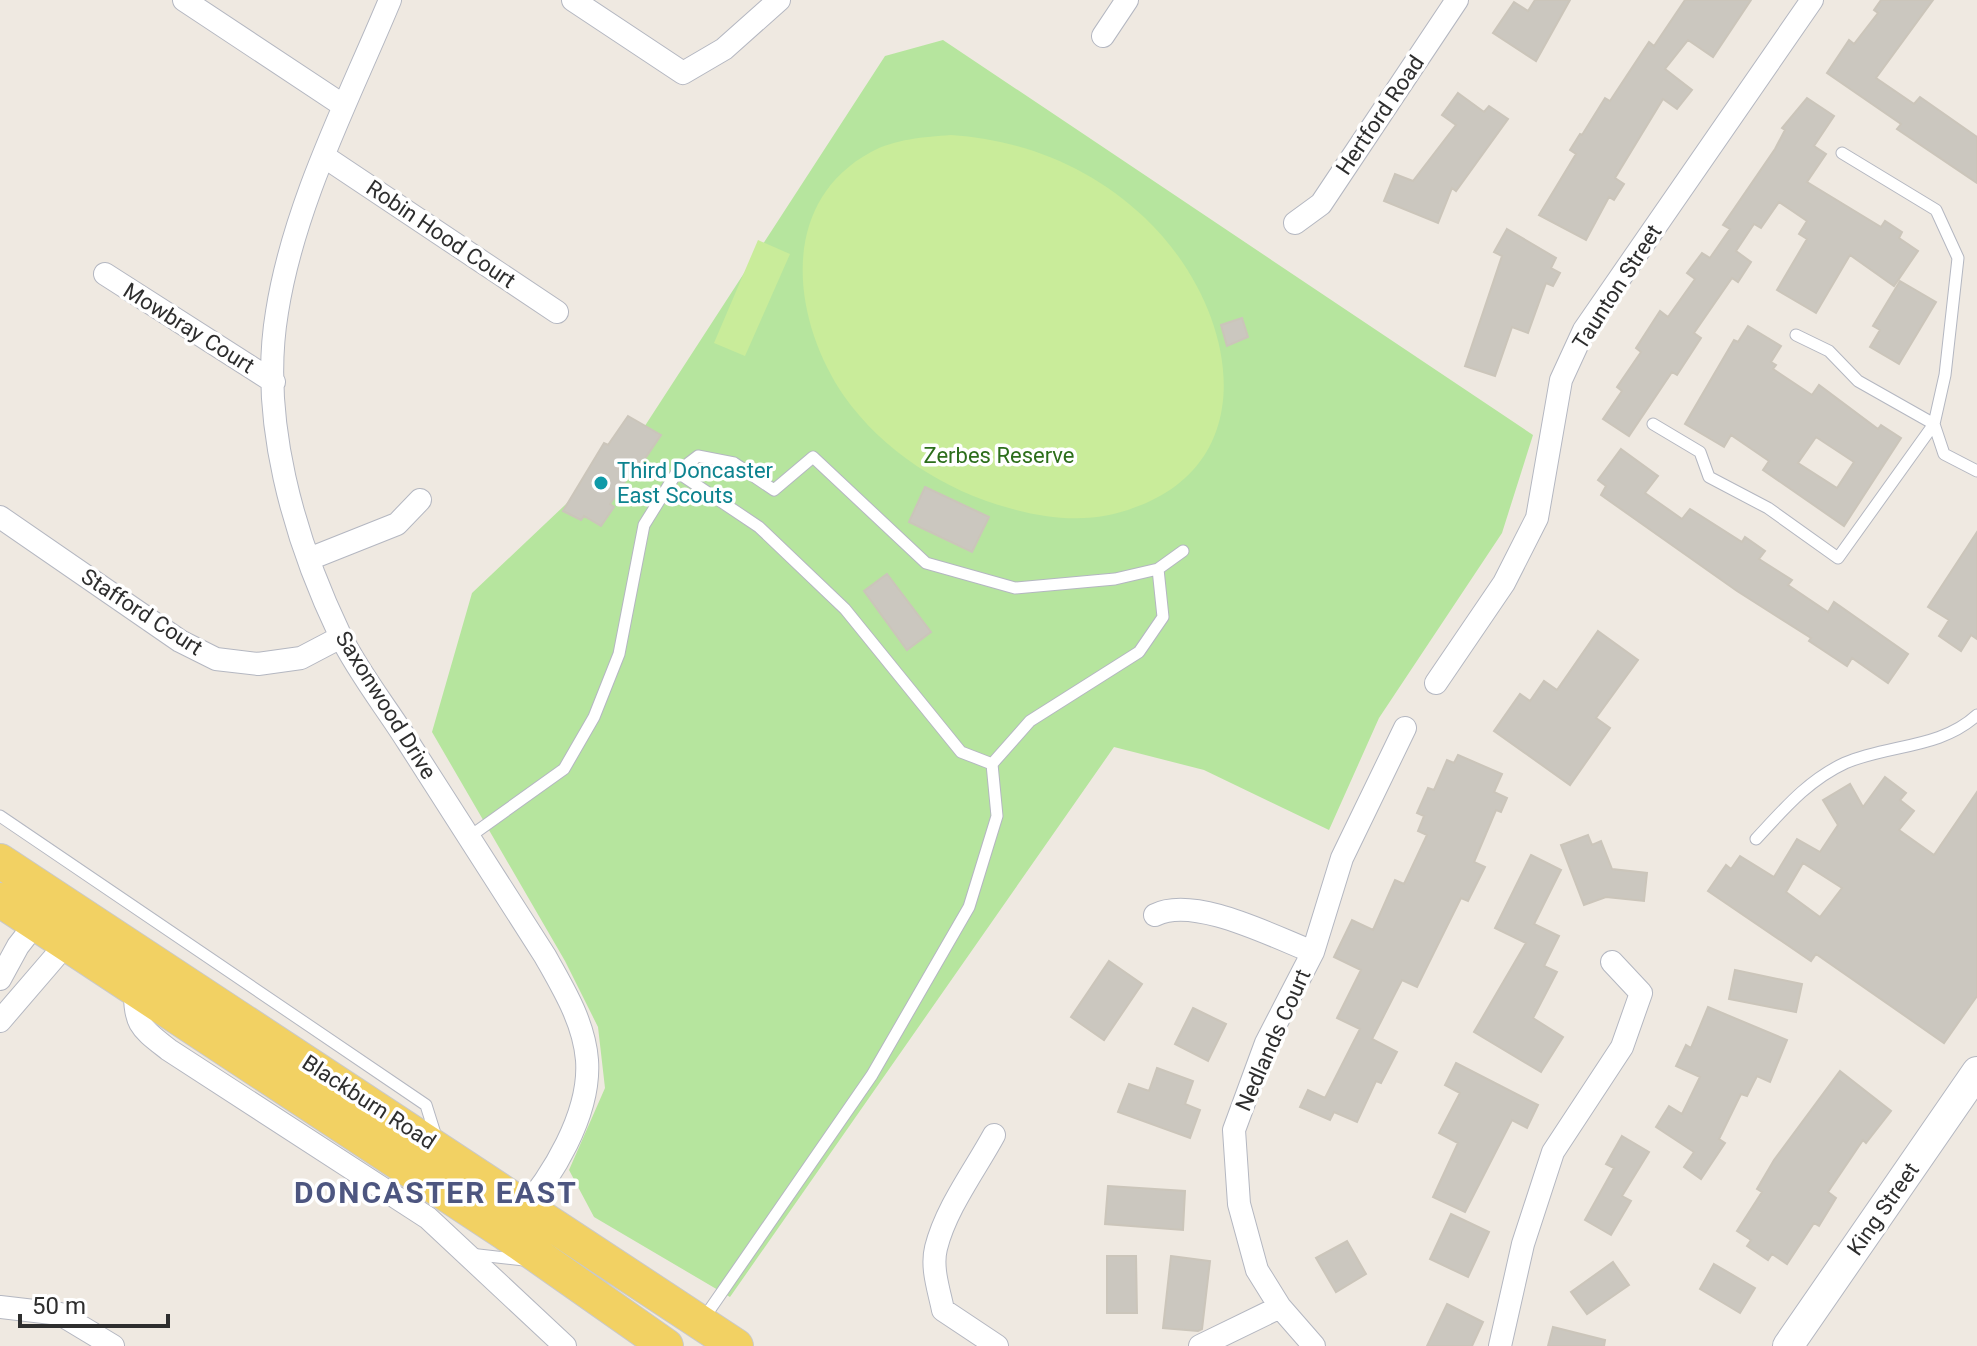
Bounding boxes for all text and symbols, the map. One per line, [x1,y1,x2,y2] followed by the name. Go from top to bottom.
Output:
[1331,51,1429,179] street label: Hertford Road
[362,175,520,293] street label: Robin Hood Court
[1567,220,1667,354] street label: Taunton Street
[119,278,259,378] street label: Mowbray Court
[924,443,1074,468] park label: Zerbes Reserve
[617,458,774,508] place label: Third Doncaster East Scouts
[592,474,610,492] marker: Third Doncaster East Scouts
[77,564,207,660] street label: Stafford Court
[331,627,441,783] street label: Saxonwood Drive
[1231,965,1315,1115] street label: Nedlands Court
[298,1050,440,1154] street label: Blackburn Road
[1842,1158,1924,1260] street label: King Street
[294,1175,578,1210] district label: DONCASTER EAST
[20,1278,168,1328] scale bar
[32,1292,86,1320] text: 50 m

